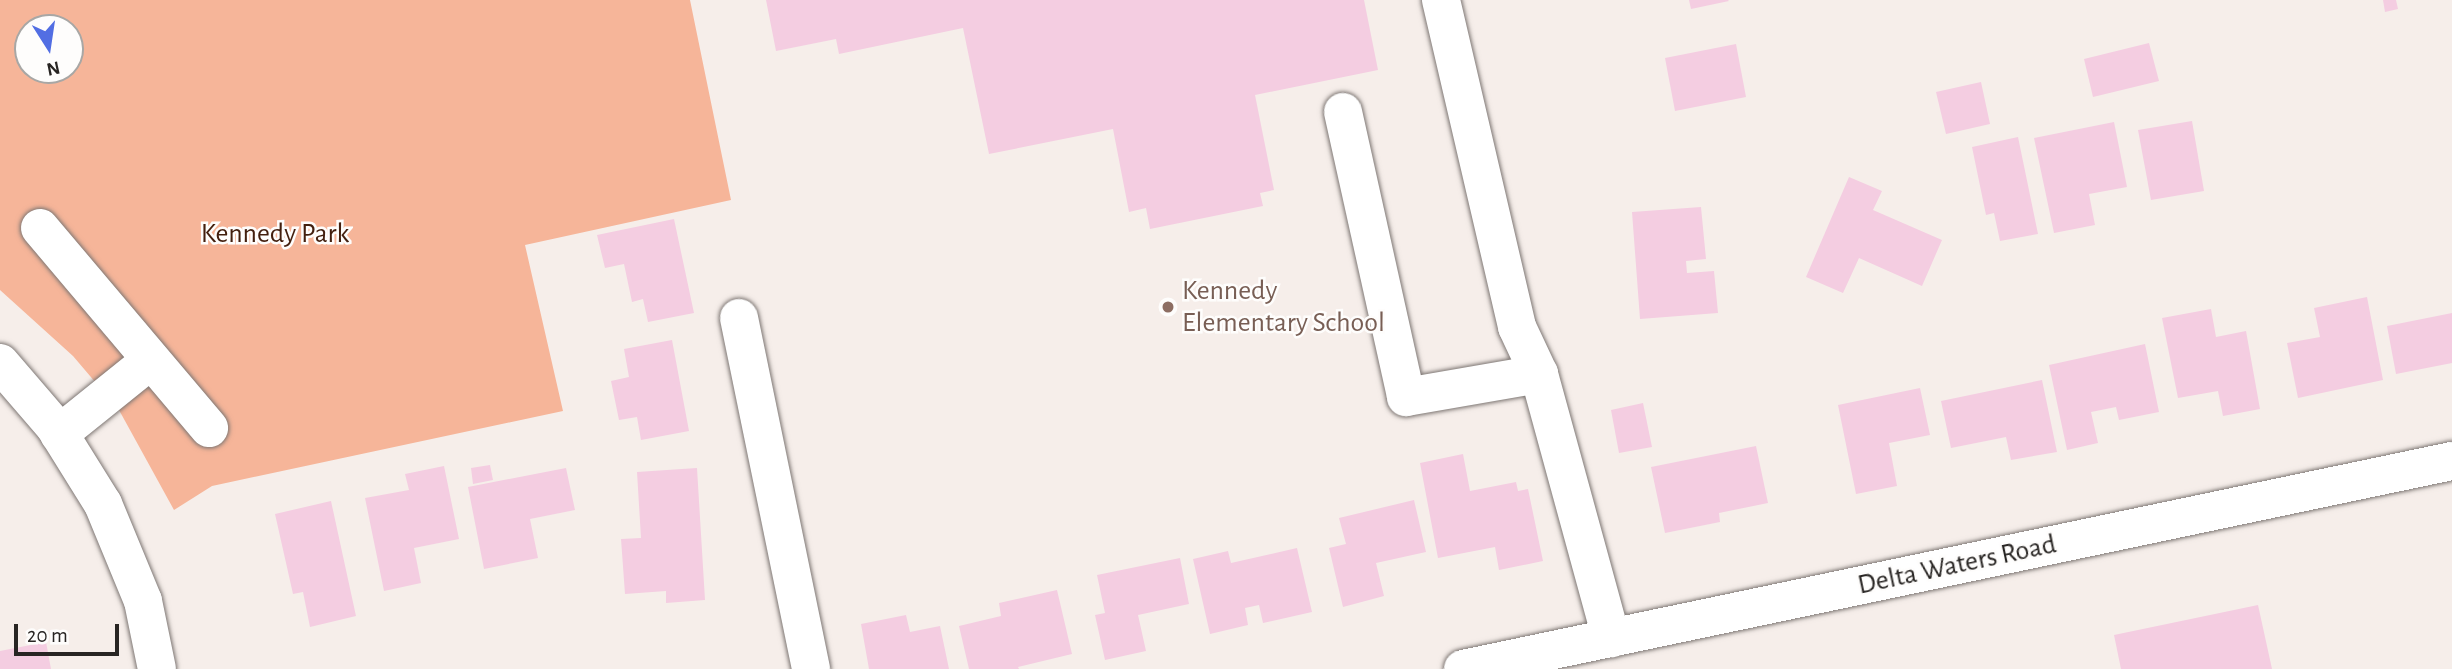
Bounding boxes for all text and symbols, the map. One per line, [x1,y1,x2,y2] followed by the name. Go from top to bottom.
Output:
[14,14,84,84] north arrow
[45,57,61,79] text: N
[201,217,349,251] park label: Kennedy Park
[1182,274,1385,340] place label: Kennedy Elementary School
[1160,299,1176,315] marker: Kennedy Elementary School
[1855,528,2059,602] street label: Delta Waters Road
[18,610,122,654] scale bar
[27,625,68,646] text: 20 m

